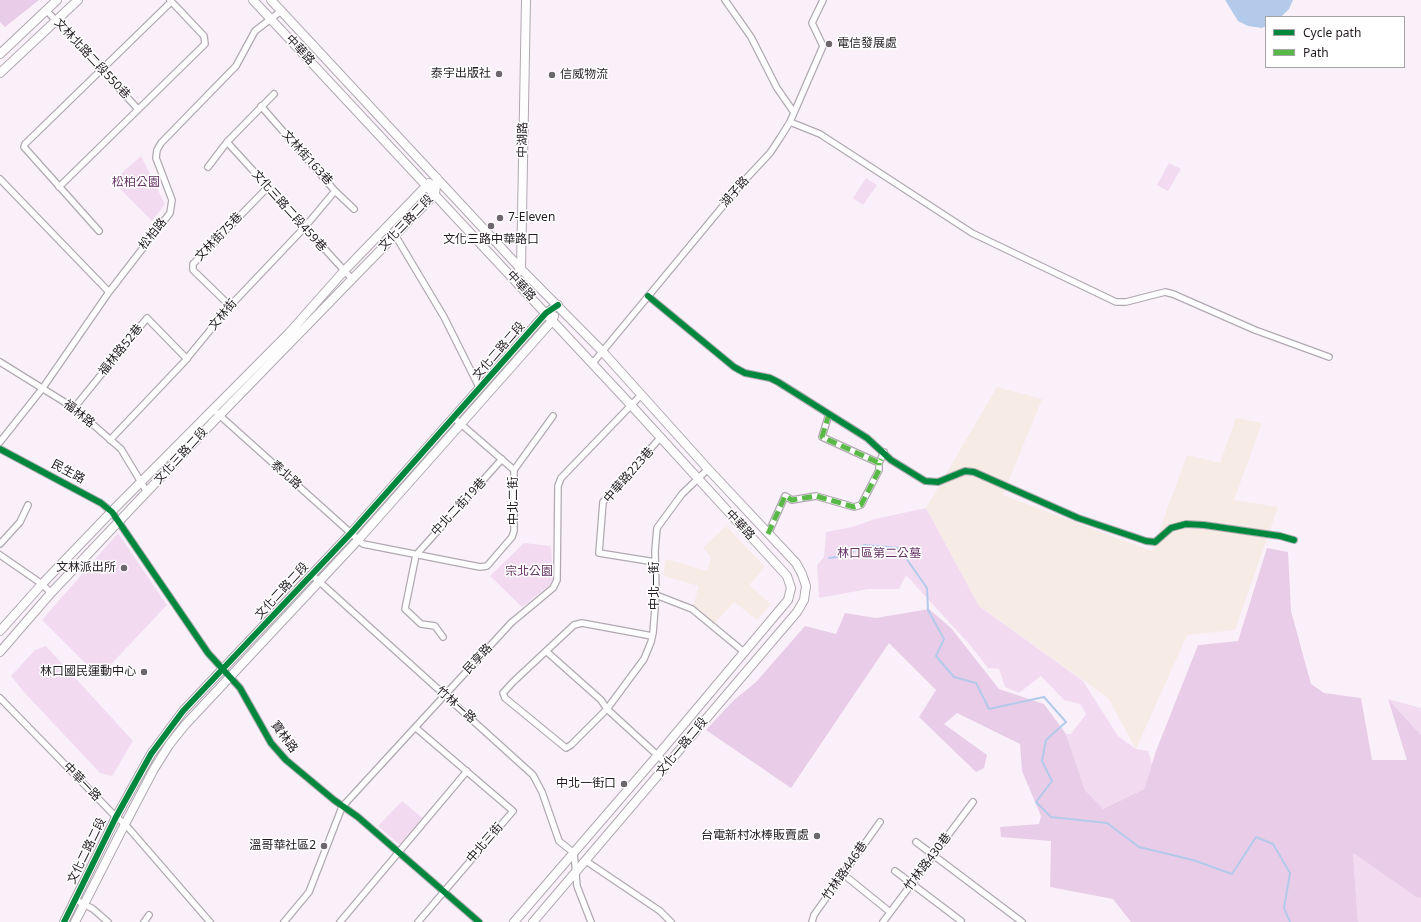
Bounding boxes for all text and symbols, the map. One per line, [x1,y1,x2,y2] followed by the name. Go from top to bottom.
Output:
[51,16,133,102] street label: 文林北路二段550巷
[1265,16,1405,68] legend
[1303,24,1361,41] text: Cycle path
[282,32,318,68] street label: 中華路
[837,37,897,51] place label: 電信發展處
[824,39,834,49] marker: 電信發展處
[1303,44,1329,61] text: Path
[431,67,491,81] place label: 泰宇出版社
[560,68,608,82] place label: 信威物流
[494,69,504,79] marker: 泰宇出版社
[547,70,557,80] marker: 信威物流
[515,122,531,158] street label: 中湖路
[279,128,335,188] street label: 文林街163巷
[249,167,329,255] street label: 文化三路二段459巷
[718,174,752,210] street label: 湖子路
[112,176,160,190] park label: 松柏公園
[376,192,436,254] street label: 文化三路二段
[192,210,246,264] street label: 文林街75巷
[508,211,555,225] place label: 7-Eleven
[495,213,505,223] marker: 7-Eleven
[136,215,170,253] street label: 松柏路
[486,221,496,231] marker: 文化三路中華路口
[443,233,539,247] place label: 文化三路中華路口
[503,268,539,304] street label: 中華路
[206,297,240,333] street label: 文林街
[470,319,528,383] street label: 文化二路二段
[96,321,146,379] street label: 福林路52巷
[60,397,98,431] street label: 福林路
[151,425,211,487] street label: 文化三路二段
[601,444,657,506] street label: 中華路223巷
[49,457,87,487] street label: 民生路
[268,458,304,492] street label: 泰北路
[429,475,489,539] street label: 中北二街19巷
[507,477,521,525] street label: 中北二街
[722,507,758,543] street label: 中華路
[837,547,921,561] park label: 林口區第二公墓
[252,560,312,622] street label: 文化二路二段
[56,561,116,575] place label: 文林派出所
[648,562,662,610] street label: 中北一街
[119,563,129,573] marker: 文林派出所
[505,565,553,579] park label: 宗北公園
[460,641,496,677] street label: 民享路
[40,665,136,679] place label: 林口國民運動中心
[139,667,149,677] marker: 林口國民運動中心
[433,684,479,726] street label: 竹林一路
[653,715,711,779] street label: 文化一路二段
[268,718,300,756] street label: 寶林路
[60,760,104,804] street label: 中華一路
[556,777,616,791] place label: 中北一街口
[619,779,629,789] marker: 中北一街口
[65,815,109,887] street label: 文化二路二段
[464,820,506,866] street label: 中北三街
[701,829,809,843] place label: 台電新村冰棒販賣處
[902,830,954,894] street label: 竹林路430巷
[812,831,822,841] marker: 台電新村冰棒販賣處
[249,839,316,853] place label: 溫哥華社區2
[819,839,871,903] street label: 竹林路446巷
[319,841,329,851] marker: 溫哥華社區2

